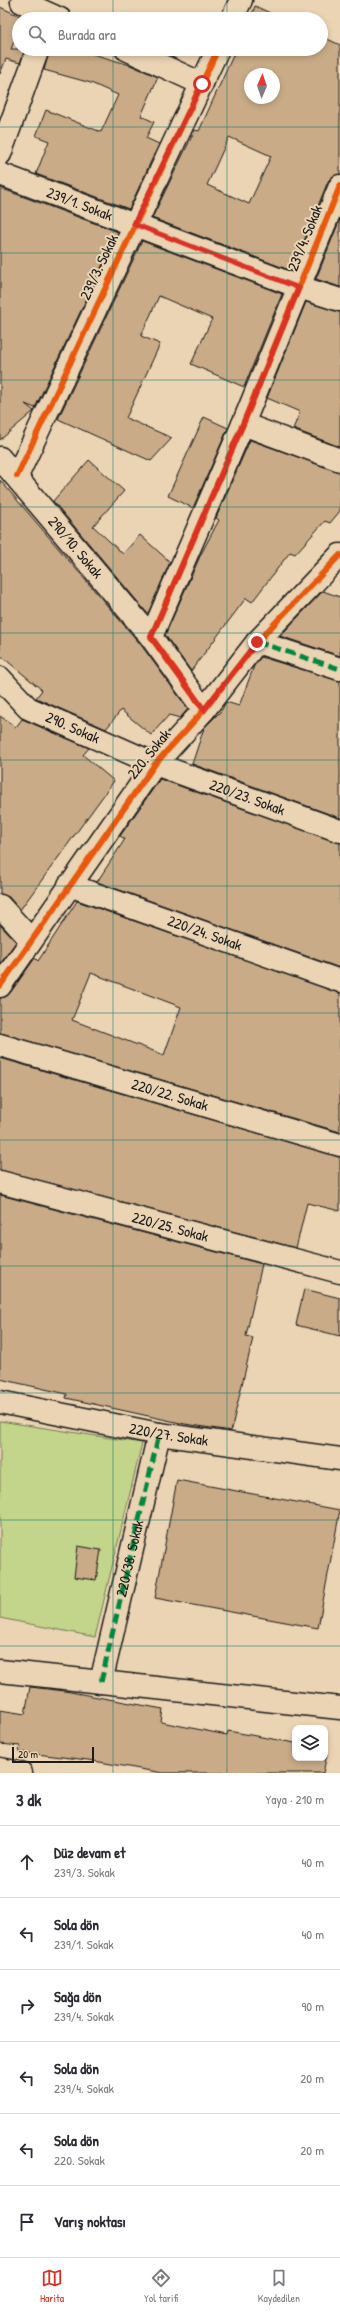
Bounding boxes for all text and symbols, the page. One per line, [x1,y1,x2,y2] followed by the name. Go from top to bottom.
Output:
[12,12,328,56] search box
[26,23,48,45] icon: search
[58,24,116,45] text: Burada ara
[244,68,280,104] north arrow
[193,75,211,93] route start
[44,182,116,226] street label: 239/1. Sokak
[282,202,327,274] street label: 239/4. Sokak
[74,231,123,303] street label: 239/3. Sokak
[43,511,108,583] street label: 290/10. Sokak
[248,633,266,651] route end
[43,706,103,748] street label: 290. Sokak
[122,724,175,783] street label: 220. Sokak
[207,774,288,820] street label: 220/23. Sokak
[165,910,245,955] street label: 220/24. Sokak
[129,1073,211,1116] street label: 220/22. Sokak
[130,1206,211,1247] street label: 220/25. Sokak
[128,1417,210,1451] street label: 220/27. Sokak
[110,1518,149,1599] street label: 220/38. Sokak
[292,1725,328,1761] map controls
[292,1725,328,1761] button: layers
[12,1745,94,1764] scale bar
[18,1747,38,1761] text: 20 m
[16,1788,41,1811] text: 3 dk
[266,1790,324,1808] text: Yaya · 210 m
[54,1842,125,1863] text: Düz devam et
[16,1851,38,1873] icon: ahead
[301,1853,324,1871] text: 40 m
[54,1863,115,1881] text: 239/3. Sokak
[54,1914,99,1935] text: Sola dön
[16,1923,38,1945] icon: left
[301,1925,324,1943] text: 40 m
[54,1935,114,1953] text: 239/1. Sokak
[54,1986,101,2007] text: Sağa dön
[16,1995,38,2017] icon: right
[302,1997,324,2015] text: 90 m
[54,2007,114,2025] text: 239/4. Sokak
[54,2058,99,2079] text: Sola dön
[16,2067,38,2089] icon: left
[300,2069,324,2087] text: 20 m
[54,2079,114,2097] text: 239/4. Sokak
[54,2130,99,2151] text: Sola dön
[16,2139,38,2161] icon: left
[300,2141,324,2159] text: 20 m
[54,2151,105,2169] text: 220. Sokak
[16,2211,38,2233] icon: arrive
[54,2211,126,2232] text: Varış noktası
[40,2267,64,2305] tab: Harita
[144,2267,178,2305] tab: Yol tarifi
[258,2267,300,2305] tab: Kaydedilen

